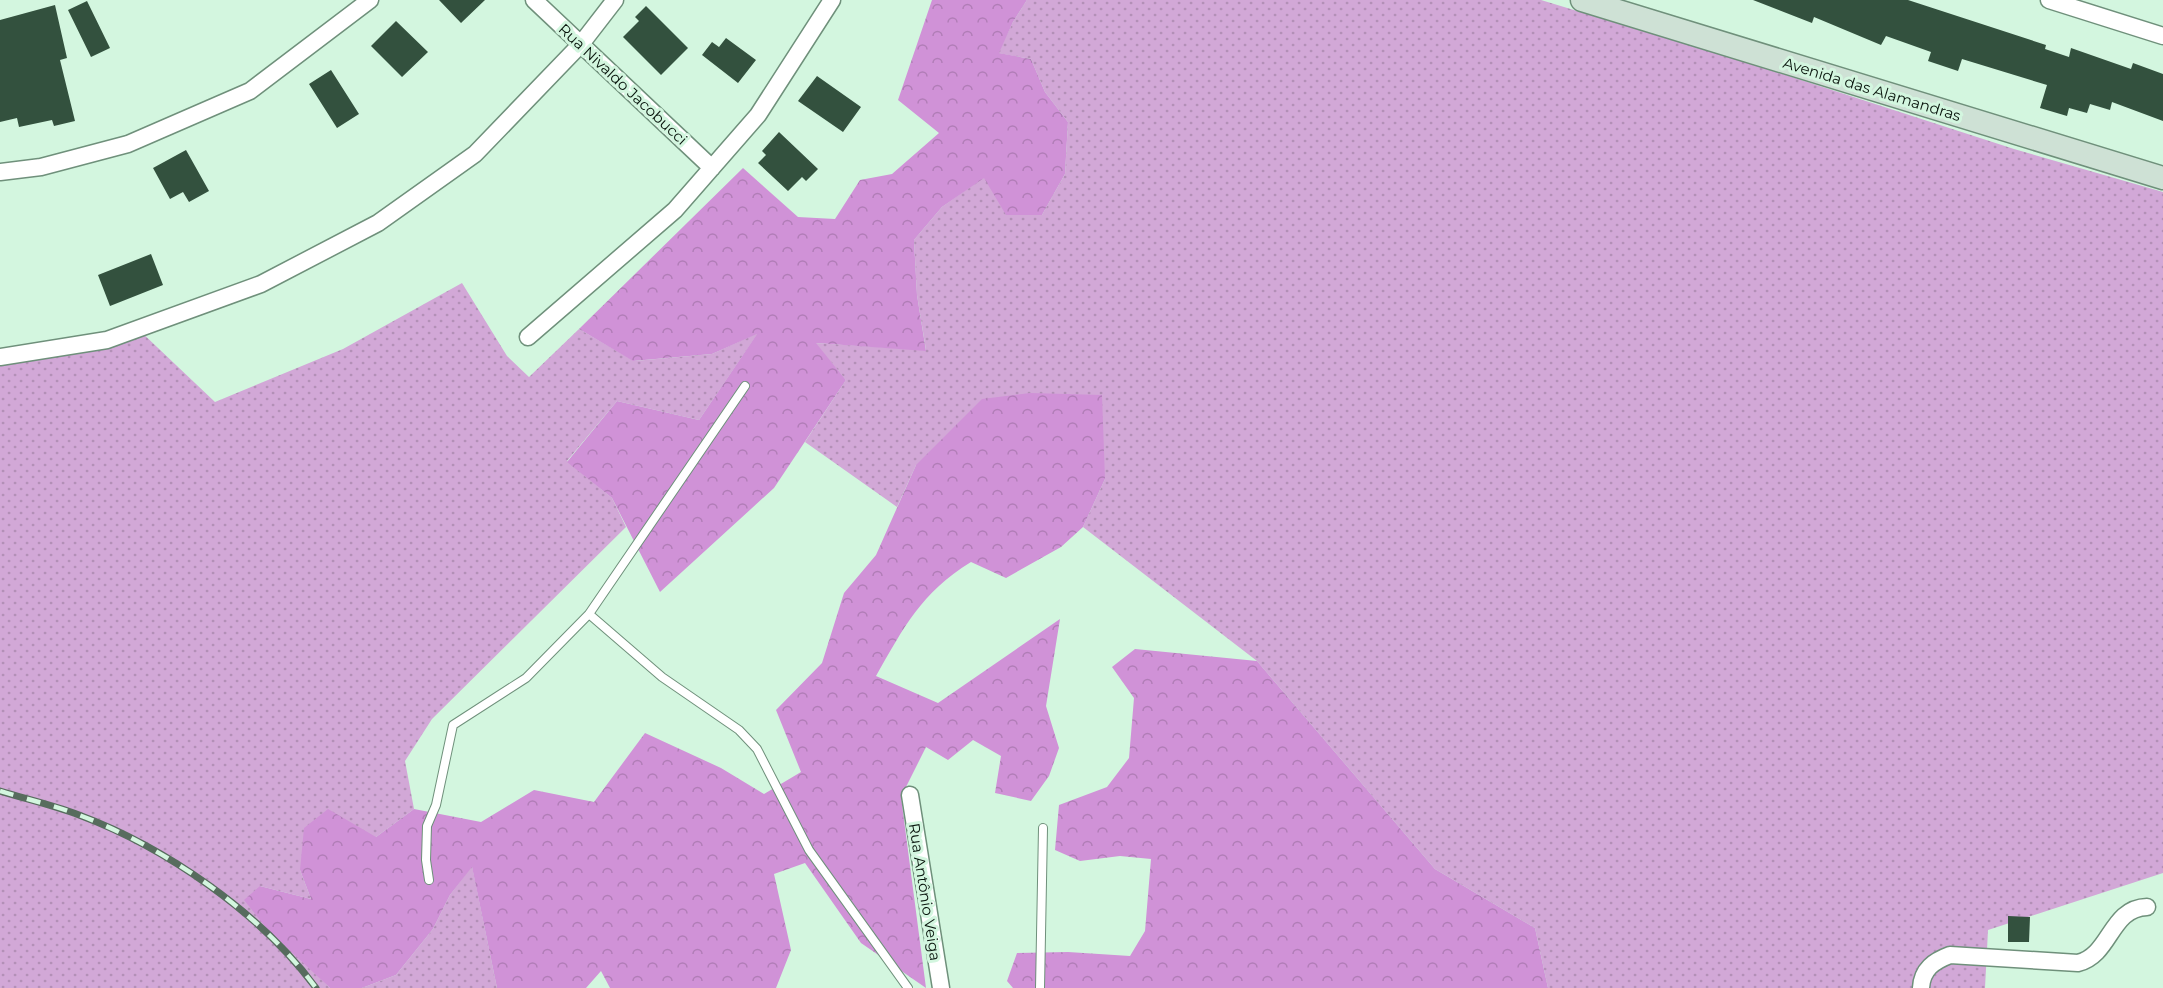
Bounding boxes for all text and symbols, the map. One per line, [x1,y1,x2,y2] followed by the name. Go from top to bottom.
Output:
[555,19,691,149] street label: Rua Nivaldo Jacobucci
[1781,53,1963,125] street label: Avenida das Alamandras
[905,822,945,962] street label: Rua Antônio Veiga

